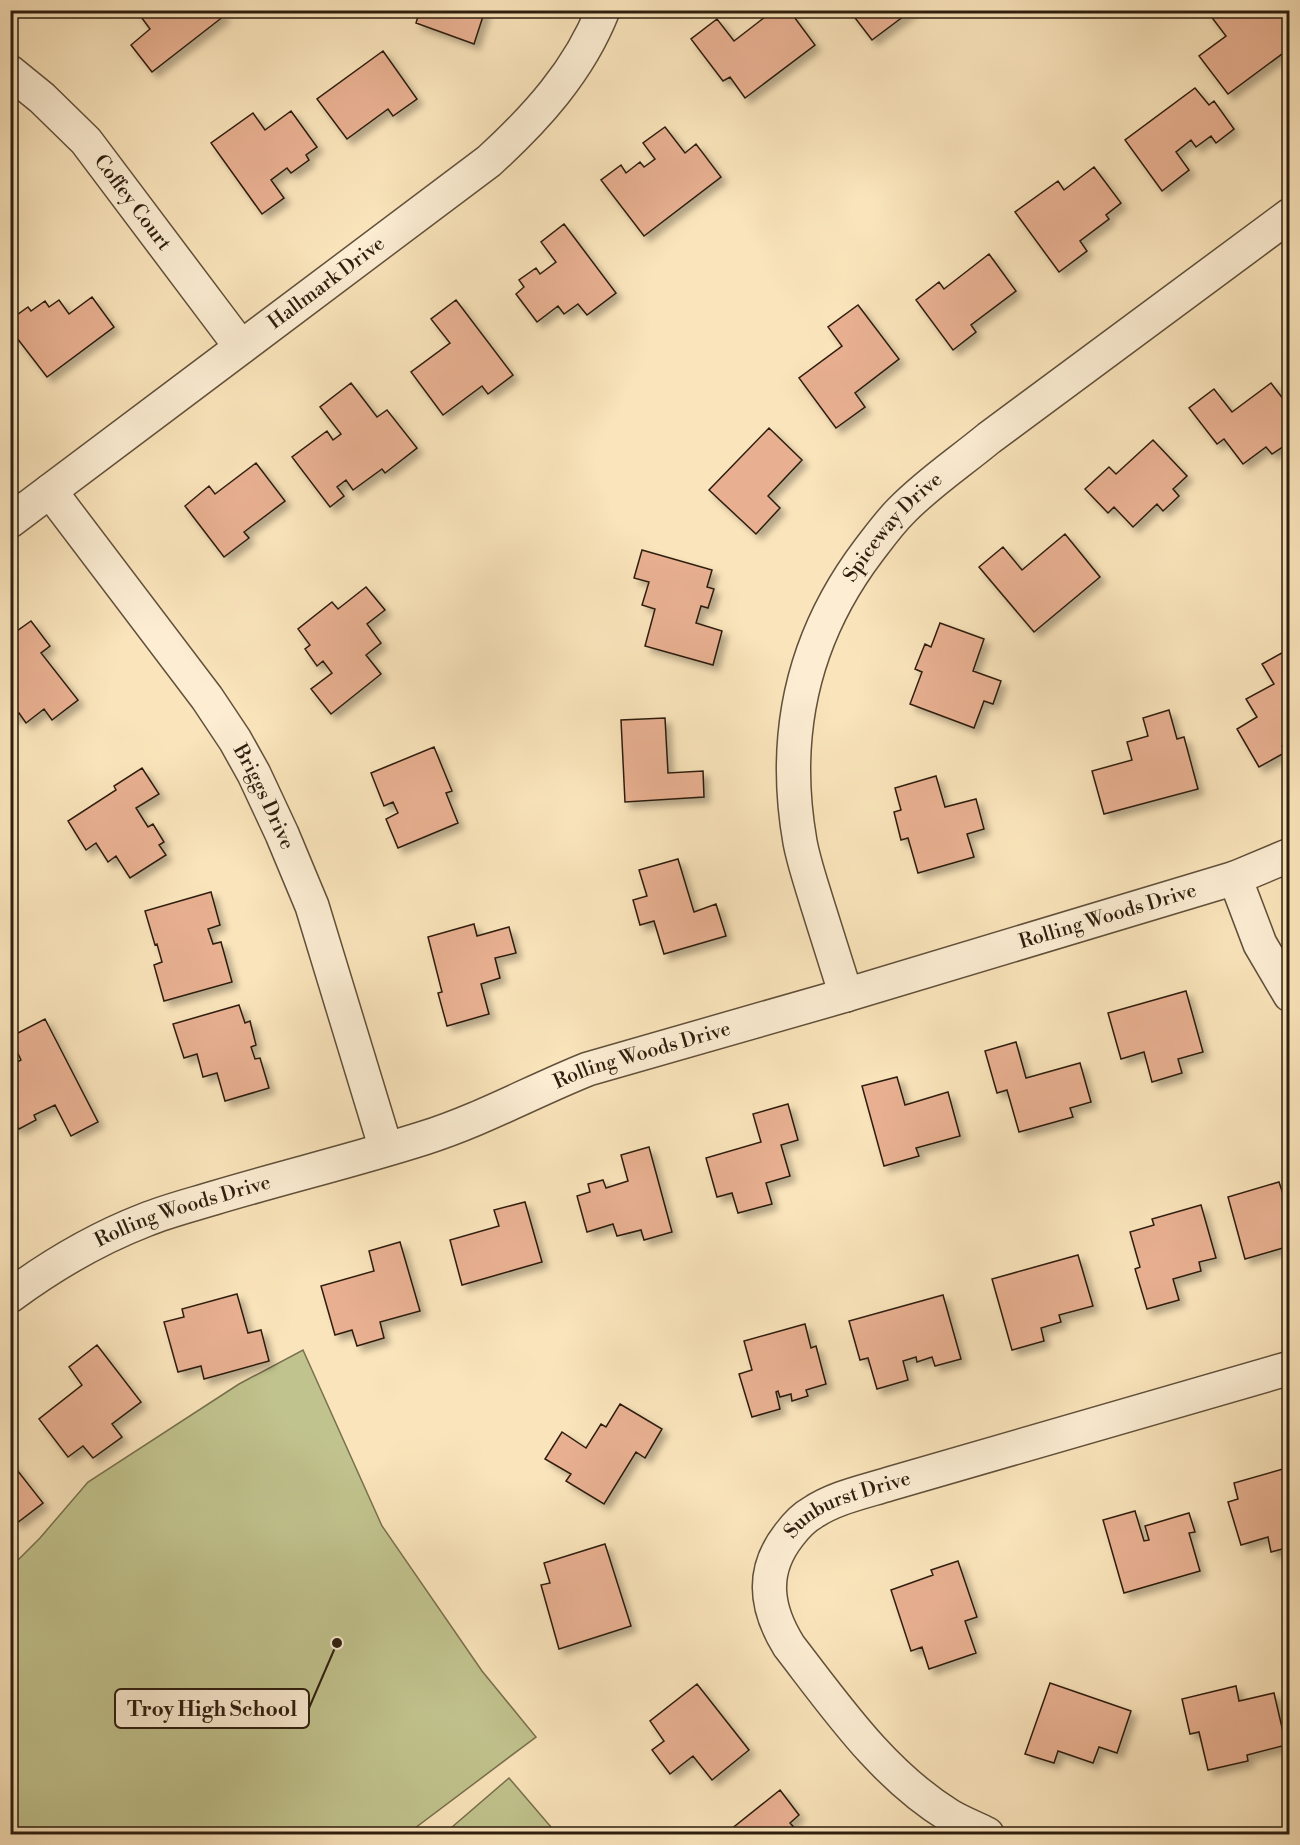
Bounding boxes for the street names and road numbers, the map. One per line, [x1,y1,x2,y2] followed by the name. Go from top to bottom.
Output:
[88,150,177,256] street label: Coffey Court
[263,231,390,335] street label: Hallmark Drive
[838,467,947,587] street label: Spiceway Drive
[227,739,300,853] street label: Briggs Drive
[1016,878,1200,955] street label: Rolling Woods Drive
[549,1016,734,1095] street label: Rolling Woods Drive
[91,1170,273,1253] street label: Rolling Woods Drive
[779,1466,913,1544] street label: Sunburst Drive

